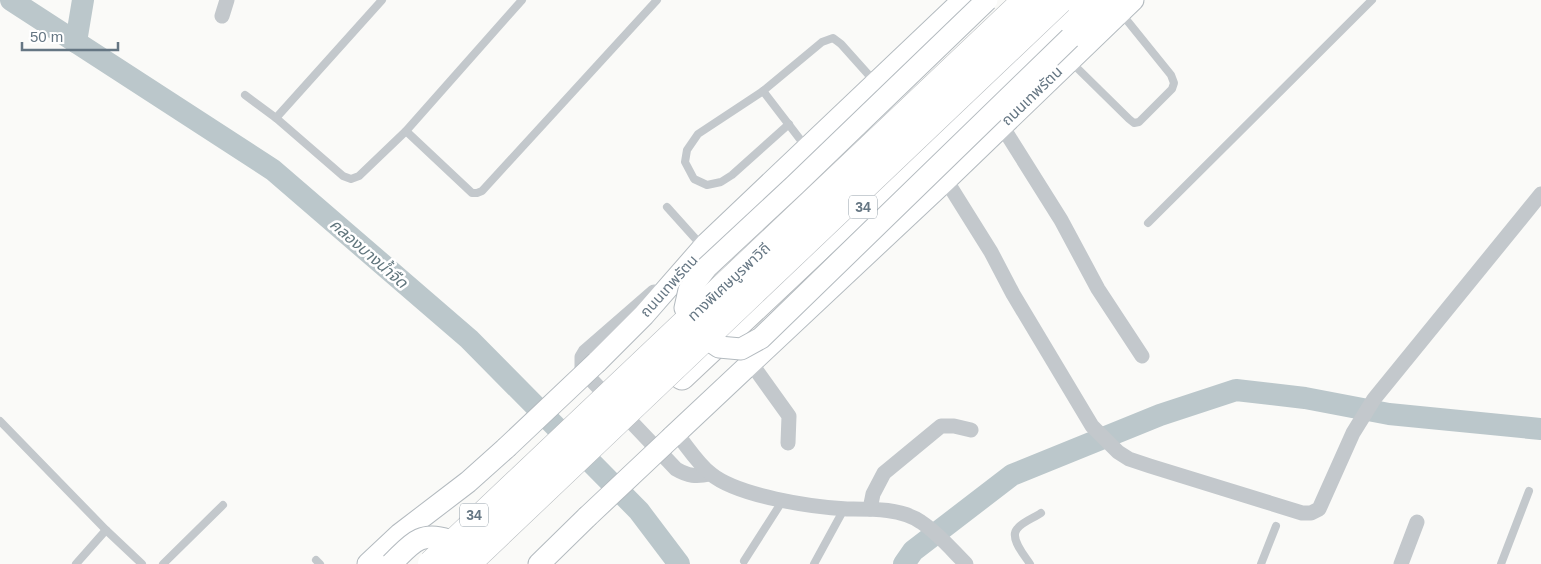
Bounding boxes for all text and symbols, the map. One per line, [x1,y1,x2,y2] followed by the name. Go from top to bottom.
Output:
[22,20,119,52] scale bar
[30,28,63,45] text: 50 m
[998,63,1065,129] street label: ถนนเทพรัตน
[849,196,877,218] road number: 34
[327,213,413,292] water label: คลองบางน้ำจืด
[684,239,774,325] street label: ทางพิเศษบูรพาวิถี
[636,251,701,320] street label: ถนนเทพรัตน
[460,504,488,526] road number: 34

